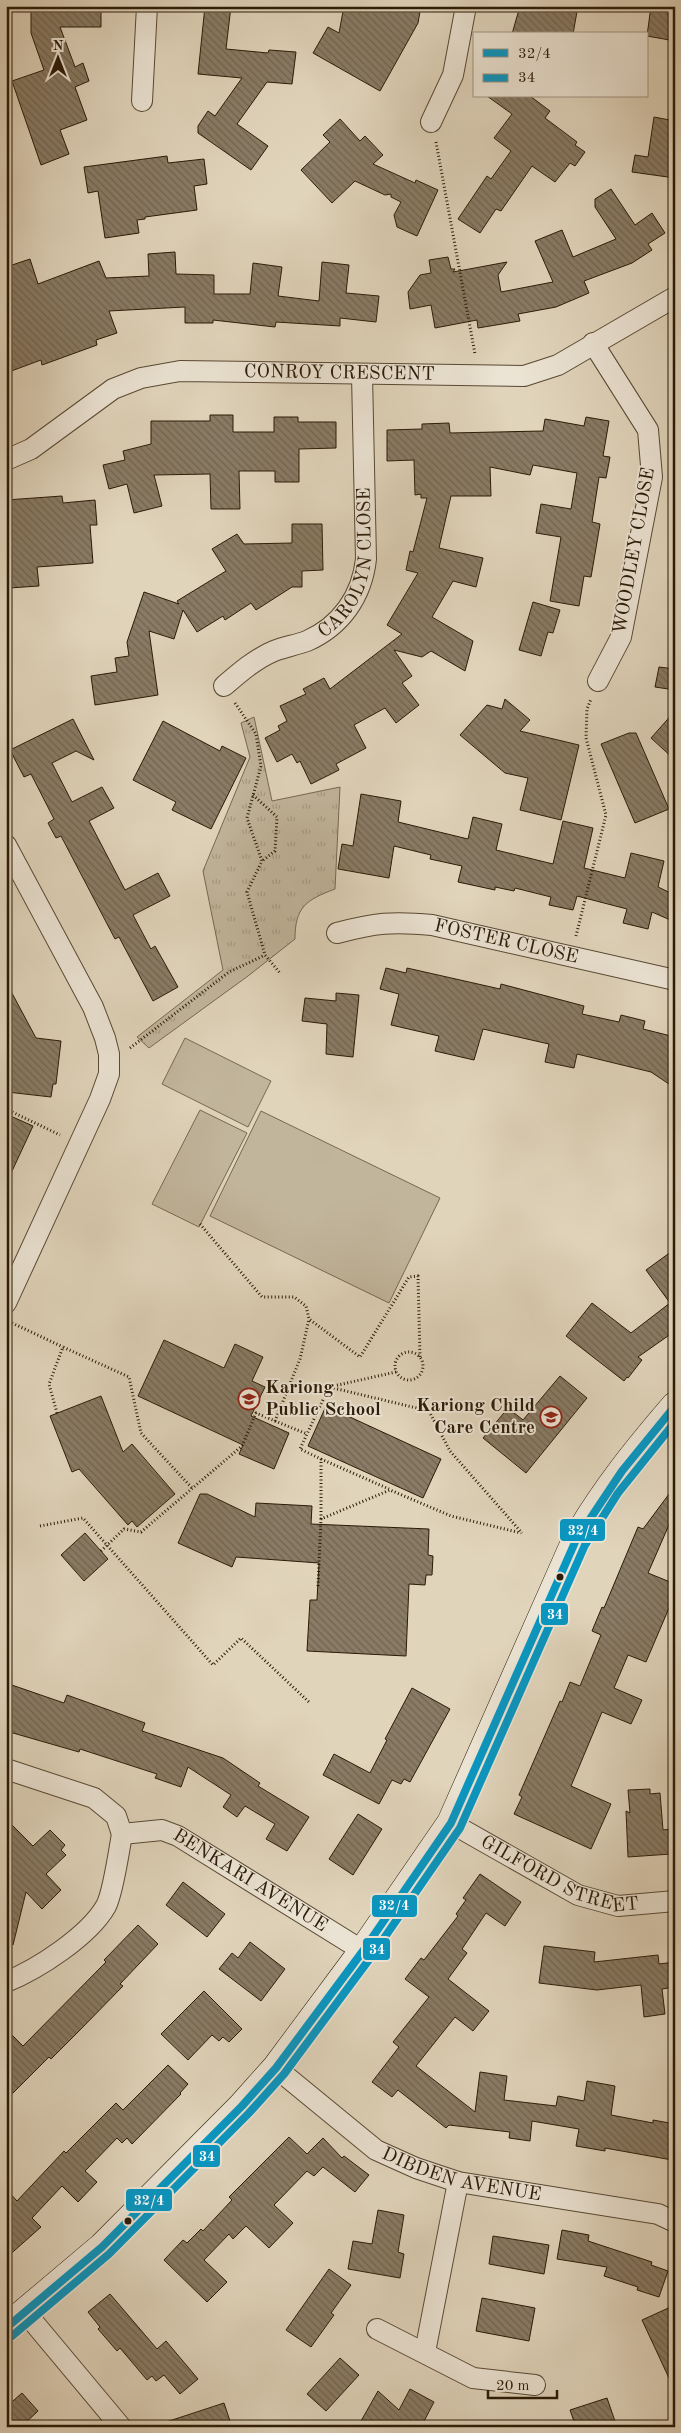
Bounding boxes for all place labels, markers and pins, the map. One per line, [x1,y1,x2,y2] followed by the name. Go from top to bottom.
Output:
[265,1379,381,1420] place label: Kariong Public School
[237,1387,261,1411] school or university icon: Kariong Public School
[416,1397,535,1438] place label: Kariong Child Care Centre
[539,1405,563,1429] school or university icon: Kariong Child Care Centre
[555,1572,565,1582] unlabelled marker
[123,2216,133,2226] unlabelled marker

